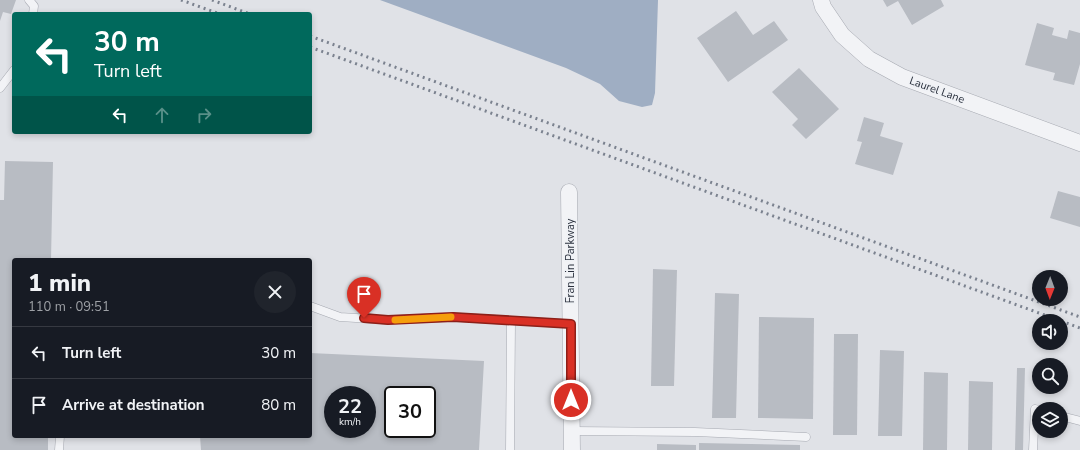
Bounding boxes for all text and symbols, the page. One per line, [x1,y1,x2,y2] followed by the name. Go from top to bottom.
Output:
[94,23,160,61] text: 30 m
[28,28,80,80] icon: left
[94,59,162,83] text: Turn left
[907,73,967,107] street label: Laurel Lane
[109,104,131,126] icon: left
[151,104,173,126] icon: ahead
[193,104,215,126] icon: right
[563,218,578,303] street label: Fran Lin Parkway
[28,267,91,299] text: 1 min
[1032,270,1068,306] north arrow
[1032,270,1068,438] map controls
[254,271,296,313] button: close
[347,277,381,318] pin
[353,283,375,305] icon: arrive
[28,298,110,316] text: 110 m · 09:51
[1032,314,1068,350] button: sound
[28,342,50,364] icon: left
[62,343,121,363] text: Turn left
[261,343,296,363] text: 30 m
[1032,358,1068,394] button: search
[550,379,592,421] position arrow
[384,386,436,438] speed limit sign: 30
[338,393,362,420] text: 22
[28,394,50,416] icon: arrive
[62,395,205,415] text: Arrive at destination
[261,395,296,415] text: 80 m
[1032,402,1068,438] button: layers
[339,415,361,429] text: km/h

